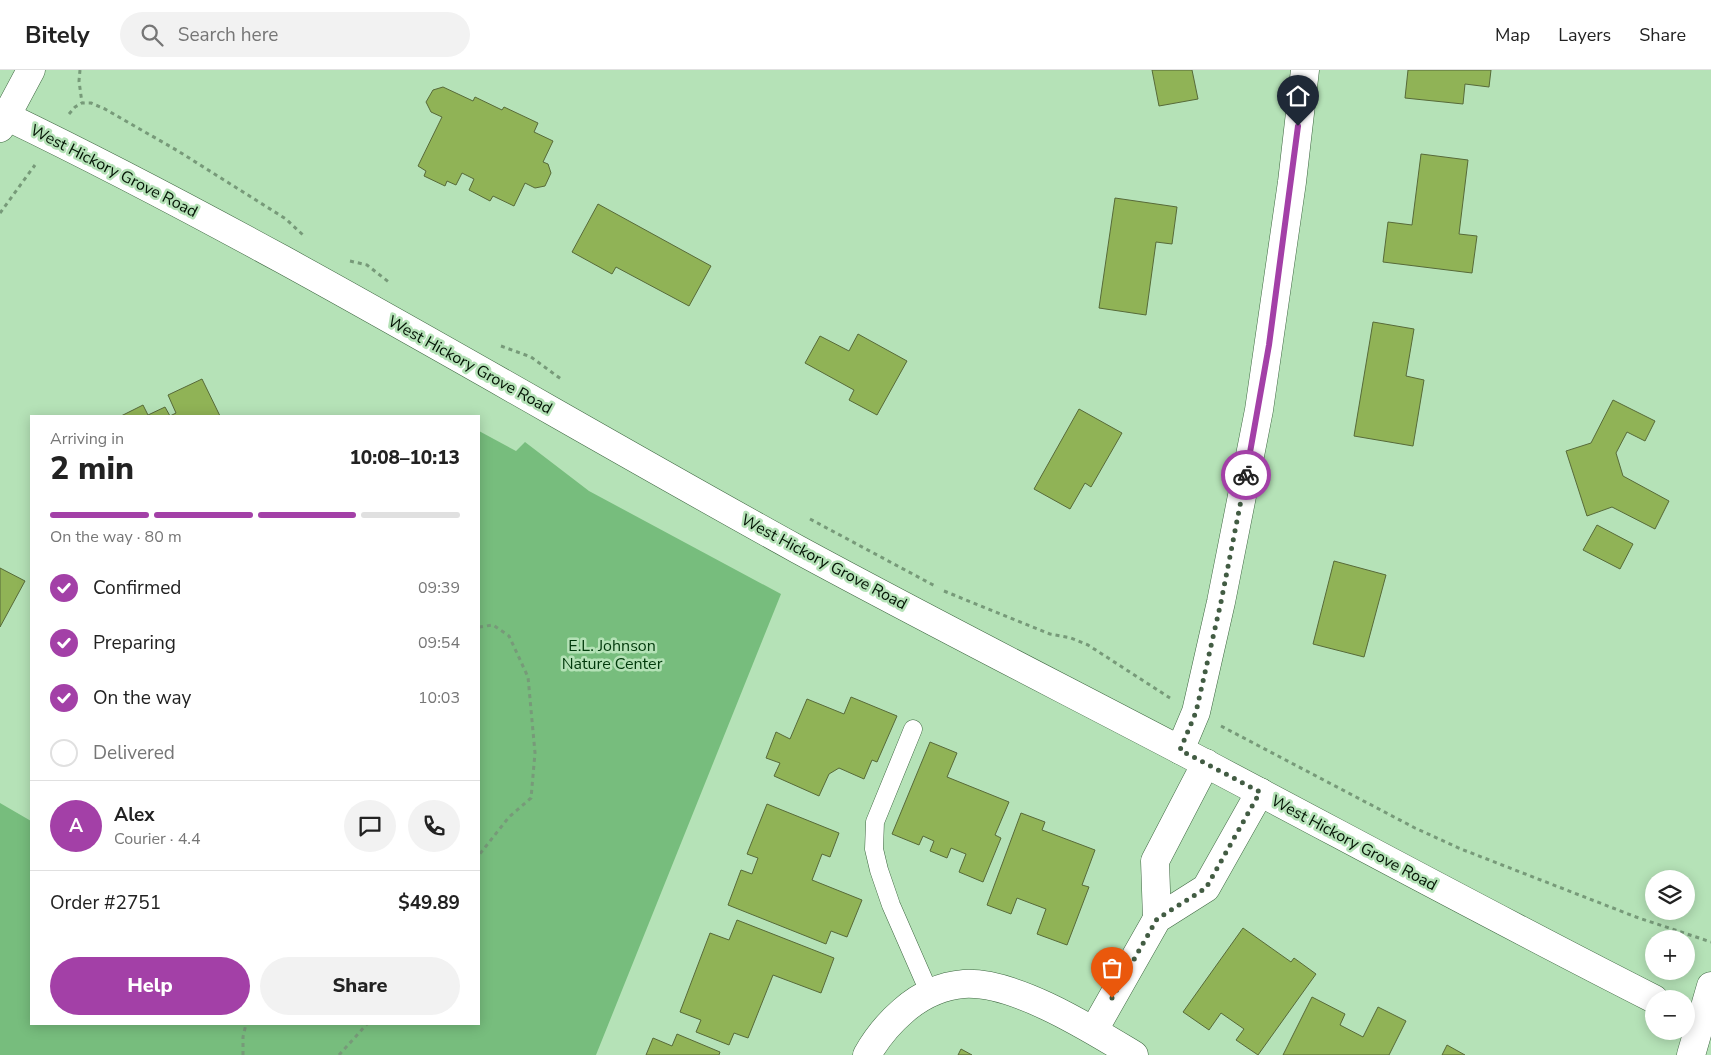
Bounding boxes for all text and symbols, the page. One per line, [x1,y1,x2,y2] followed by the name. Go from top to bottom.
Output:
[120,12,470,57] search box
[25,19,90,51] text: Bitely
[138,21,166,49] icon: search
[178,22,278,48] text: Search here
[1495,23,1530,47] text: Map
[1558,23,1611,47] text: Layers
[1639,23,1686,47] text: Share
[1277,75,1319,126] pin
[1284,82,1312,110] icon: home
[27,119,201,223] street label: West Hickory Grove Road
[384,311,556,419] street label: West Hickory Grove Road
[50,428,124,450] text: Arriving in
[349,445,460,471] text: 10:08–10:13
[50,447,134,490] text: 2 min
[1221,450,1271,500] courier
[1232,461,1260,489] icon: bike
[737,509,911,615] street label: West Hickory Grove Road
[50,526,182,548] text: On the way · 80 m
[50,574,78,602] icon: check
[93,575,181,601] text: Confirmed
[418,577,460,599] text: 09:39
[50,629,78,657] icon: check
[93,630,176,656] text: Preparing
[418,632,460,654] text: 09:54
[562,635,663,675] park label: E.L. Johnson Nature Center
[50,684,78,712] icon: check
[93,685,191,711] text: On the way
[418,687,460,709] text: 10:03
[93,740,175,766] text: Delivered
[1267,790,1441,896] street label: West Hickory Grove Road
[344,800,396,852] button: chat
[408,800,460,852] button: phone
[114,802,155,828] text: Alex
[69,813,83,839] text: A
[114,828,200,850] text: Courier · 4.4
[1645,870,1695,1040] map controls
[1645,870,1695,920] button: layers
[50,890,161,916] text: Order #2751
[398,890,460,916] text: $49.89
[1645,930,1695,980] button: +
[1091,947,1133,998] pin
[1098,954,1126,982] icon: bag
[50,957,250,1015] button: Help
[260,957,460,1015] button: Share
[1645,990,1695,1040] button: −

